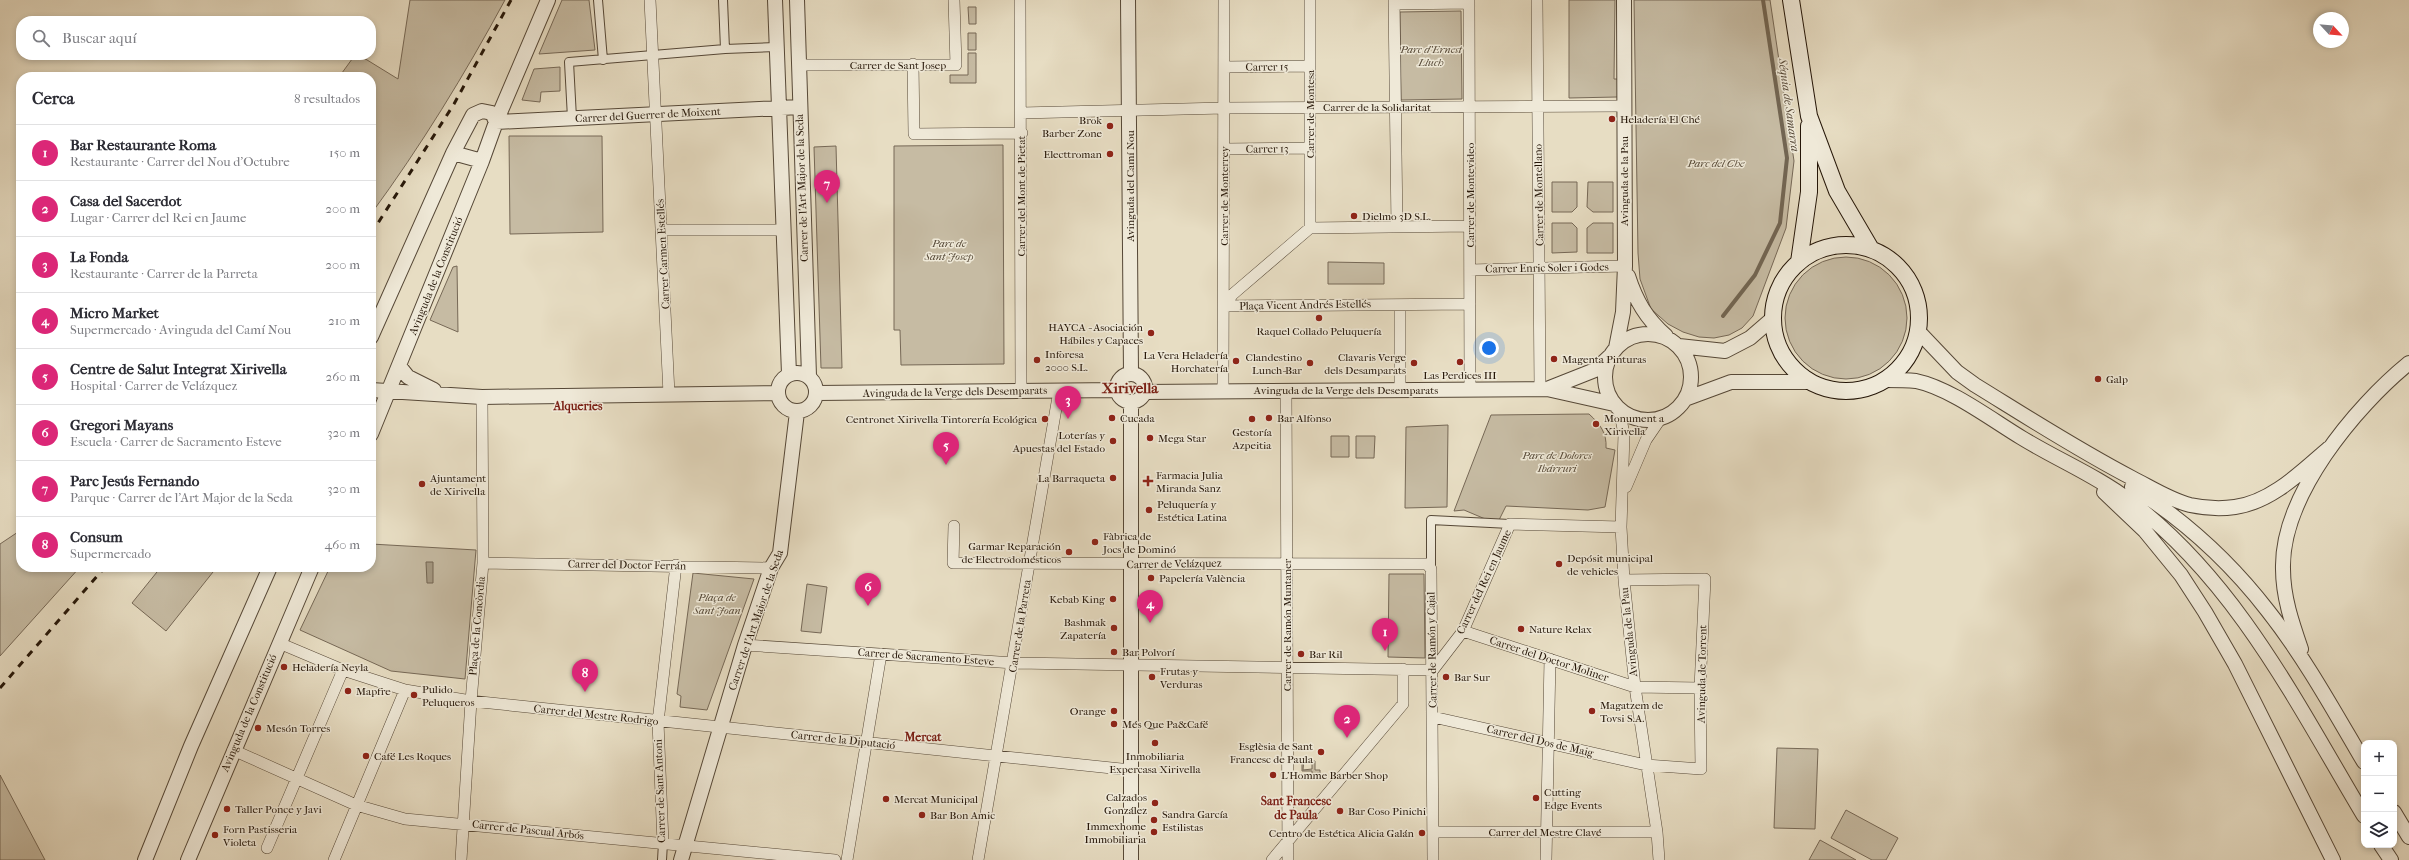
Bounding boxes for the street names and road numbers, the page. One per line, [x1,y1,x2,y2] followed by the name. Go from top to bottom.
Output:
[850,59,946,72] street label: Carrer de Sant Josep
[1245,60,1289,74] street label: Carrer 15
[1304,69,1317,158] street label: Carrer de Montesa
[1323,101,1431,114] street label: Carrer de la Solidaritat
[575,105,721,125] street label: Carrer del Guerrer de Moixent
[793,113,811,262] street label: Carrer de l'Art Major de la Seda
[1124,129,1137,243] street label: Avinguda del Camí Nou
[1015,135,1028,257] street label: Carrer del Mont de Pietat
[1618,135,1631,227] street label: Avinguda de la Pau
[1246,142,1288,156] street label: Carrer 13
[1464,142,1477,247] street label: Carrer de Montevideo
[1532,143,1546,246] street label: Carrer de Montellano
[1218,145,1231,246] street label: Carrer de Monterrey
[654,199,672,309] street label: Carrer Carmen Estellés
[406,215,466,338] street label: Avinguda de la Constitució
[1485,260,1609,276] street label: Carrer Enric Soler i Godes
[1239,297,1371,313] street label: Plaça Vicent Andrés Estellés
[862,384,1047,400] street label: Avinguda de la Verge dels Desemparats
[1253,384,1438,397] street label: Avinguda de la Verge dels Desemparats
[1454,527,1514,636] street label: Carrer del Rei en Jaume
[726,547,787,692] street label: Carrer de l'Art Major de la Seda
[568,557,687,573] street label: Carrer del Doctor Ferrán
[1126,557,1222,571] street label: Carrer de Velázquez
[1281,558,1294,691] street label: Carrer de Ramón Muntaner
[466,575,488,676] street label: Plaça de la Concòrdia
[1006,578,1034,673] street label: Carrer de la Parreta
[1618,586,1640,678] street label: Avinguda de la Pau
[1424,592,1440,708] street label: Carrer de Ramón y Cajal
[1695,625,1709,724] street label: Avinguda de Torrent
[1488,634,1611,685] street label: Carrer del Doctor Moliner
[857,646,995,668] street label: Carrer de Sacramento Esteve
[218,652,280,775] street label: Avinguda de la Constitució
[533,702,660,728] street label: Carrer del Mestre Rodrigo
[1485,722,1595,760] street label: Carrer del Dos de Maig
[790,728,896,752] street label: Carrer de la Diputació
[652,738,668,843] street label: Carrer de Sant Antoni
[471,818,585,842] street label: Carrer de Pascual Arbós
[1489,826,1602,839] street label: Carrer del Mestre Clavé

